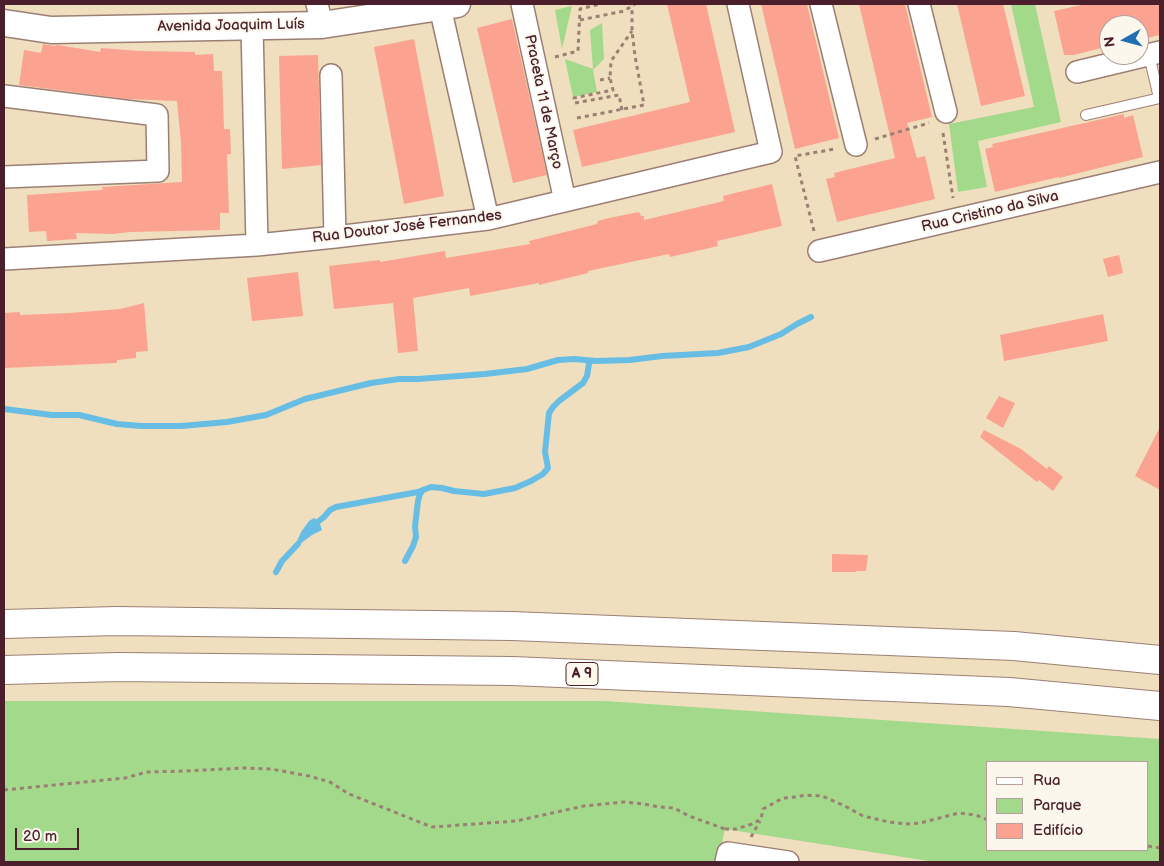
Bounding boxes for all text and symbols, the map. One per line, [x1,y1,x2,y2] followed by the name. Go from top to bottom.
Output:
[1099,15,1149,65] north arrow
[157,16,305,36] street label: Avenida Joaquim Luís
[520,33,566,171] street label: Praceta 11 de Março
[1101,36,1119,48] text: N
[920,187,1060,237] street label: Rua Cristino da Silva
[311,206,503,248] street label: Rua Doutor José Fernandes
[566,662,598,686] road number: A 9
[986,761,1149,851] legend
[1033,771,1061,790] text: Rua
[1033,796,1081,815] text: Parque
[18,818,81,850] scale bar
[1033,821,1083,840] text: Edifício
[23,827,57,846] text: 20 m

